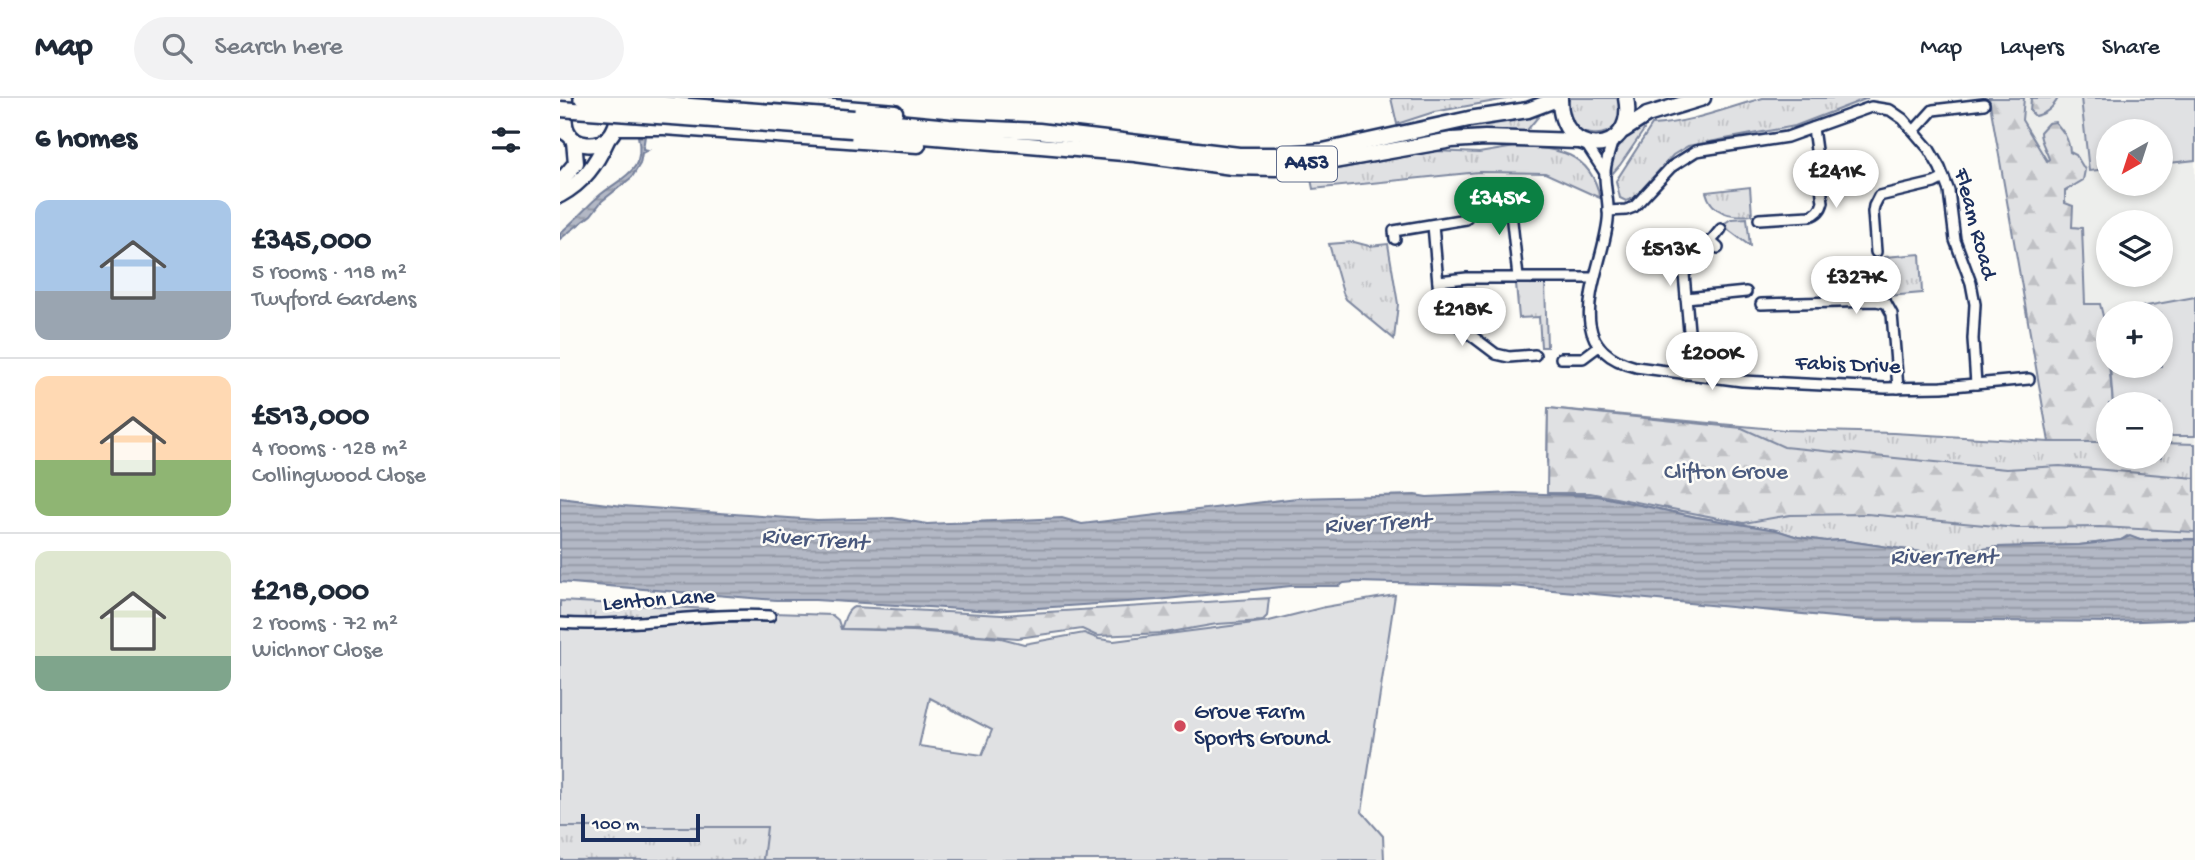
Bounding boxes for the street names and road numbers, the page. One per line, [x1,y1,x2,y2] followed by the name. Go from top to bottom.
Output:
[1277,146,1337,182] road number: A453
[1946,165,2002,284] street label: Fleam Road
[1794,351,1902,381] street label: Fabis Drive
[602,584,717,618] street label: Lenton Lane

